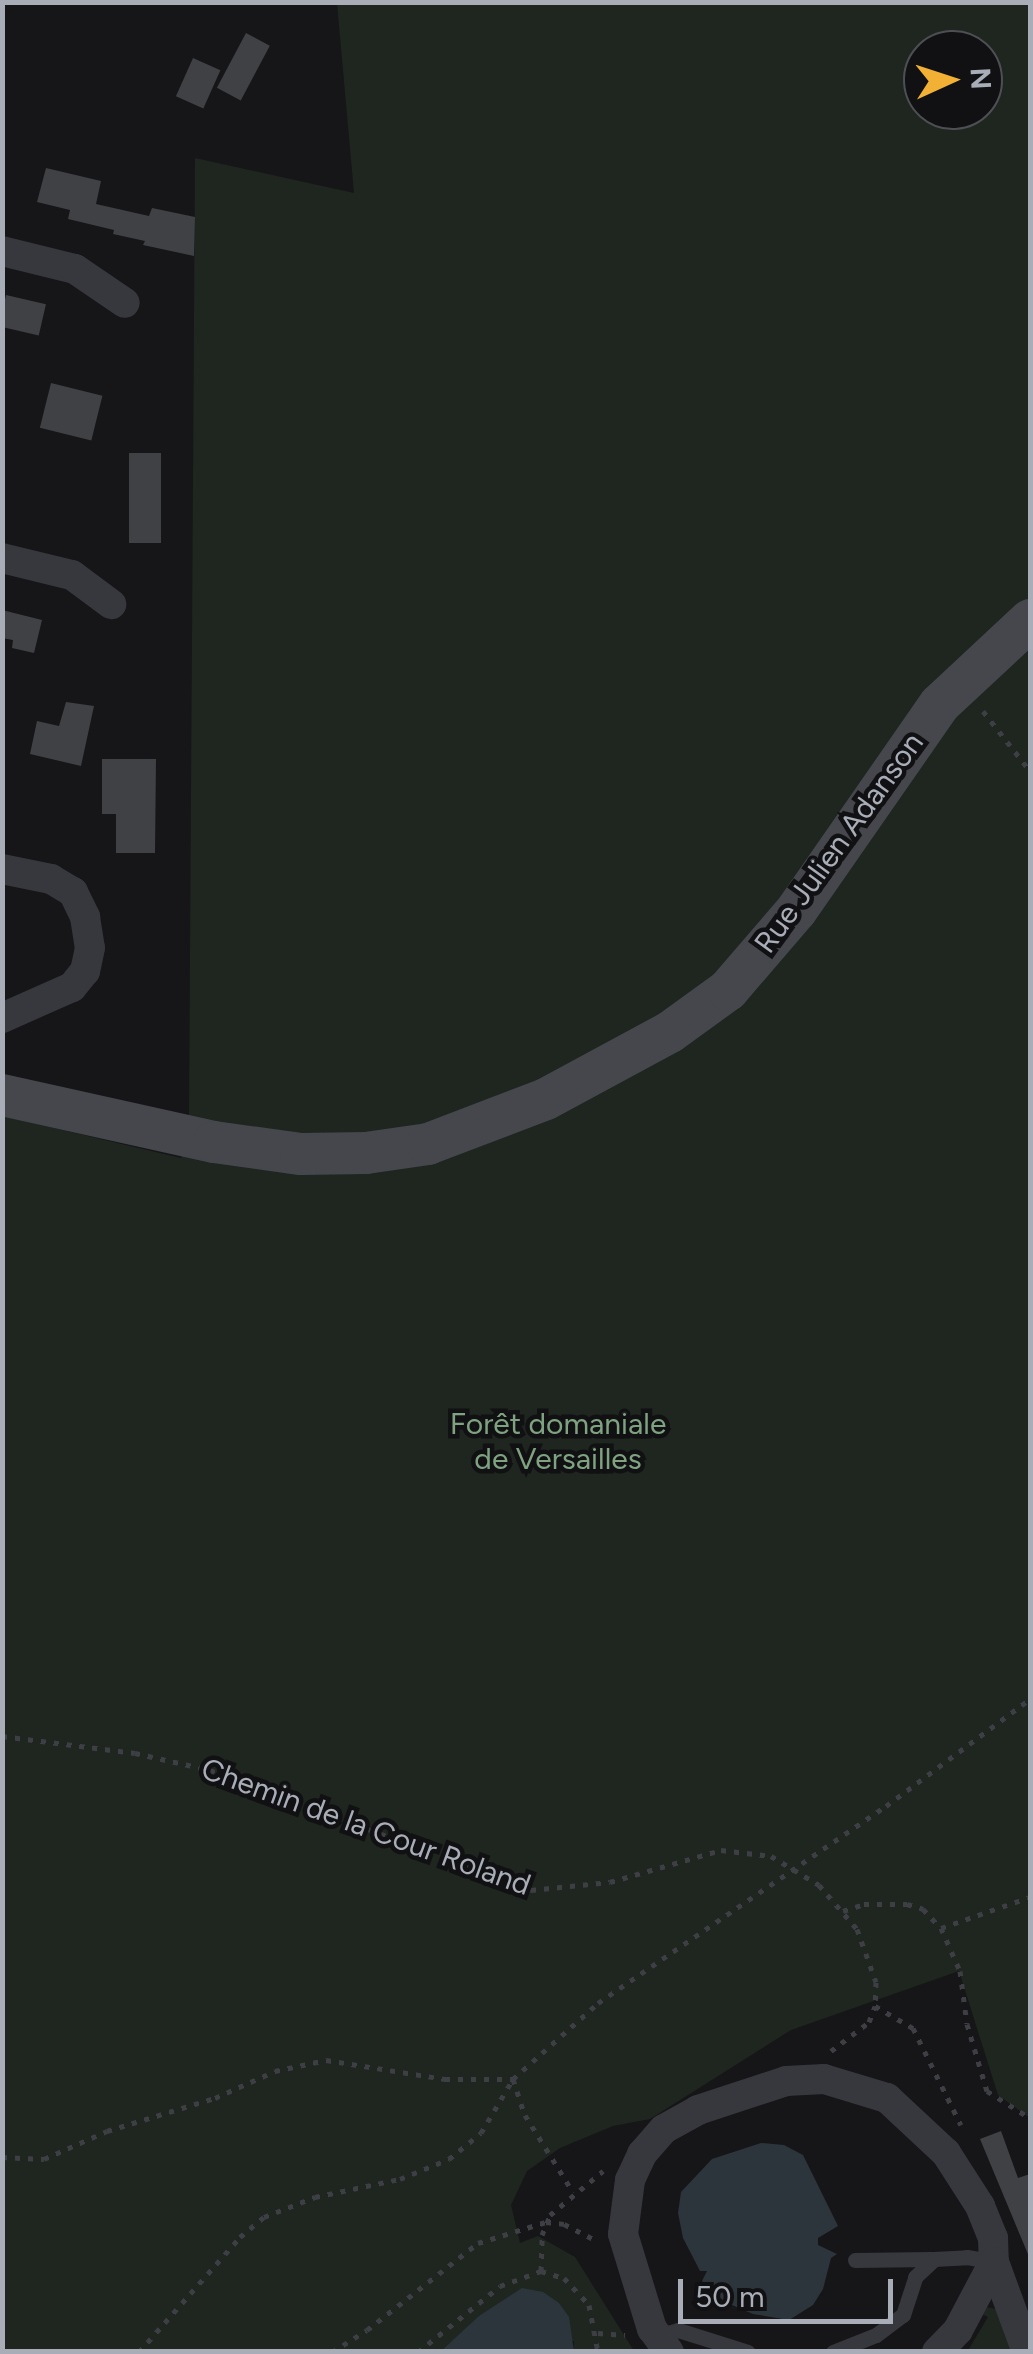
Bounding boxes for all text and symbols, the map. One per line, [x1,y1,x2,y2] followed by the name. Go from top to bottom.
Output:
[903,30,1003,130] north arrow
[963,67,999,90] text: N
[747,726,931,960] street label: Rue Julien Adanson
[450,1406,666,1476] park label: Forêt domaniale de Versailles
[196,1751,536,1903] street label: Chemin de la Cour Roland
[683,2259,898,2321] scale bar
[695,2278,764,2315] text: 50 m

